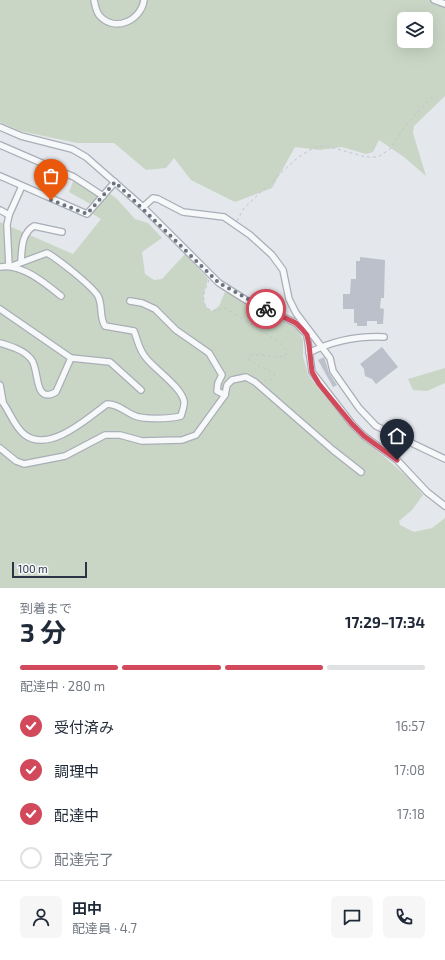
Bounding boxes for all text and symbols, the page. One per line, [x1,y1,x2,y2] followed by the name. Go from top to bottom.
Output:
[397,12,433,48] map controls
[397,12,433,48] button: layers
[34,159,68,200] pin
[40,165,62,187] icon: bag
[246,289,286,329] courier
[255,298,277,320] icon: bike
[380,419,414,460] pin
[386,425,408,447] icon: home
[12,560,87,579] scale bar
[18,562,48,575] text: 100 m
[20,600,72,616] text: 到着まで
[345,613,425,631] text: 17:29–17:34
[20,616,66,647] text: 3 分
[20,678,105,694] text: 配達中 · 280 m
[20,715,42,737] icon: check
[54,718,114,736] text: 受付済み
[396,718,425,734] text: 16:57
[20,759,42,781] icon: check
[54,762,99,780] text: 調理中
[394,762,425,778] text: 17:08
[20,803,42,825] icon: check
[54,806,99,824] text: 配達中
[397,806,425,822] text: 17:18
[54,850,114,868] text: 配達完了
[20,896,62,938] button: person
[331,896,373,938] button: chat
[383,896,425,938] button: phone
[72,899,102,917] text: 田中
[72,920,137,936] text: 配達員 · 4.7

